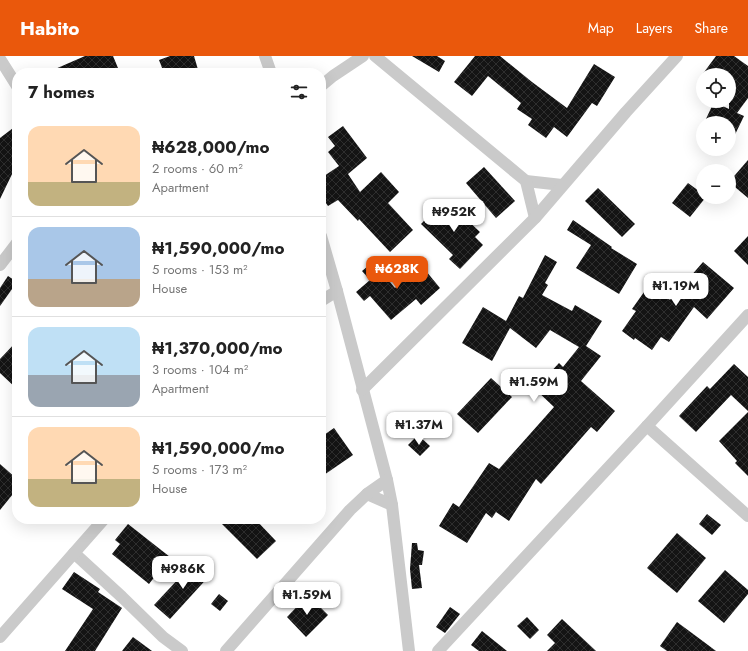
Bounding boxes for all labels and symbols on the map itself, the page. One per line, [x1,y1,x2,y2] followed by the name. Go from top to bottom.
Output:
[426,199,482,233] pin: ₦952K
[369,256,425,290] pin: ₦628K
[643,273,709,307] pin: ₦1.19M
[501,369,567,403] pin: ₦1.59M
[386,412,452,446] pin: ₦1.37M
[155,556,211,590] pin: ₦986K
[274,582,340,616] pin: ₦1.59M

